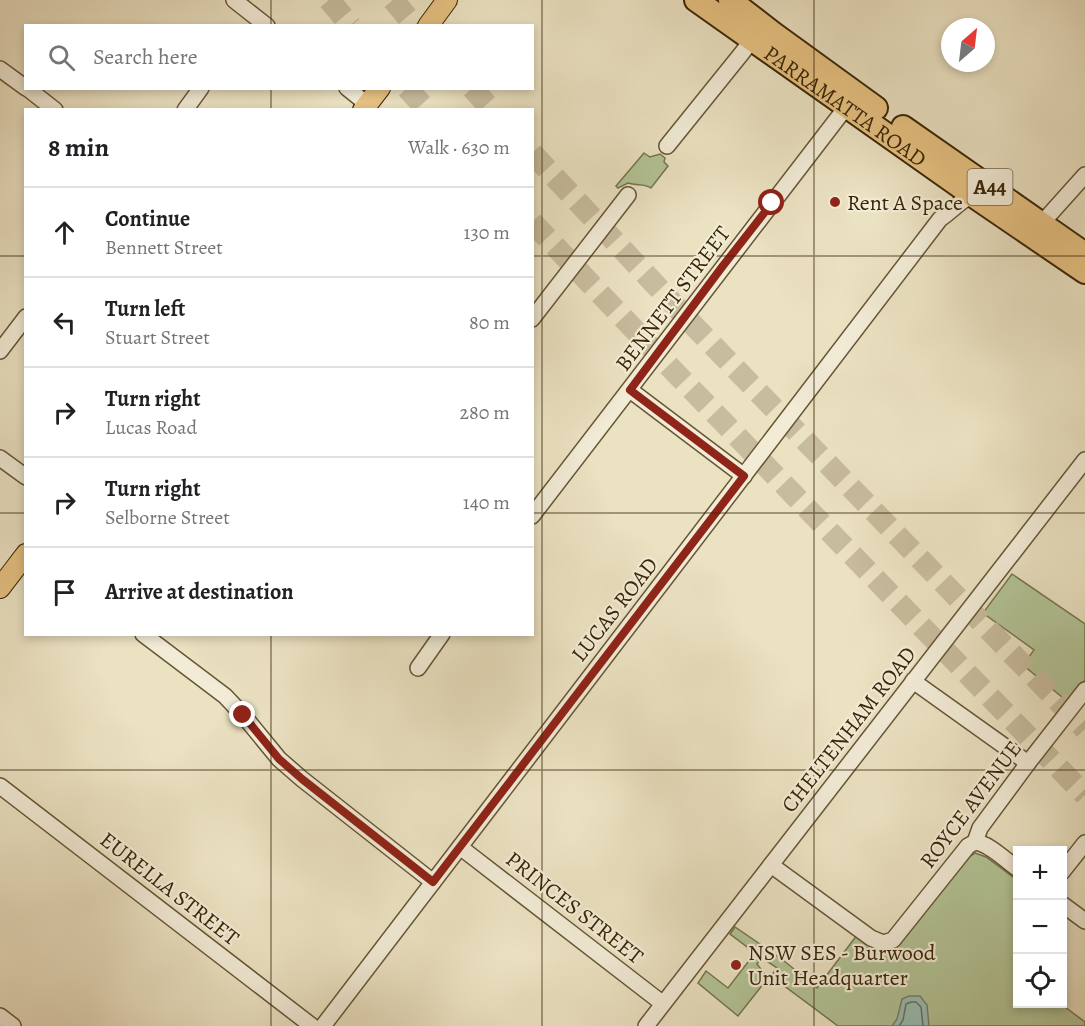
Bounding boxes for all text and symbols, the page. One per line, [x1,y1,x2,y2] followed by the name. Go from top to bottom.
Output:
[941,18,995,72] north arrow
[24,24,534,90] search box
[758,39,932,174] street label: PARRAMATTA ROAD
[45,41,78,74] icon: search
[93,42,198,72] text: Search here
[48,130,109,165] text: 8 min
[408,134,510,161] text: Walk · 630 m
[968,169,1012,205] road number: A44
[847,188,963,218] place label: Rent A Space
[758,189,784,215] route start
[828,195,842,209] marker: Rent A Space
[105,204,190,234] text: Continue
[48,216,81,249] icon: ahead
[464,219,510,246] text: 130 m
[608,220,737,377] street label: BENNETT STREET
[105,234,223,261] text: Bennett Street
[105,294,185,324] text: Turn left
[48,306,81,339] icon: left
[469,309,510,336] text: 80 m
[105,324,210,351] text: Stuart Street
[105,384,201,414] text: Turn right
[48,396,81,429] icon: right
[460,399,510,426] text: 280 m
[105,414,197,441] text: Lucas Road
[105,474,201,504] text: Turn right
[48,486,81,519] icon: right
[463,489,510,516] text: 140 m
[105,504,230,531] text: Selborne Street
[564,551,665,668] street label: LUCAS ROAD
[48,576,81,609] icon: arrive
[105,577,294,607] text: Arrive at destination
[774,640,923,819] street label: CHELTENHAM ROAD
[229,701,255,727] route end
[913,735,1029,875] street label: ROYCE AVENUE
[93,825,245,953] street label: EURELLA STREET
[499,844,650,971] street label: PRINCES STREET
[1013,846,1067,1008] map controls
[1013,846,1067,900] button: +
[1013,900,1067,954] button: −
[748,938,936,993] place label: NSW SES - Burwood Unit Headquarter
[1013,954,1067,1008] button: locate
[729,958,743,972] marker: NSW SES - Burwood Unit Headquarter

